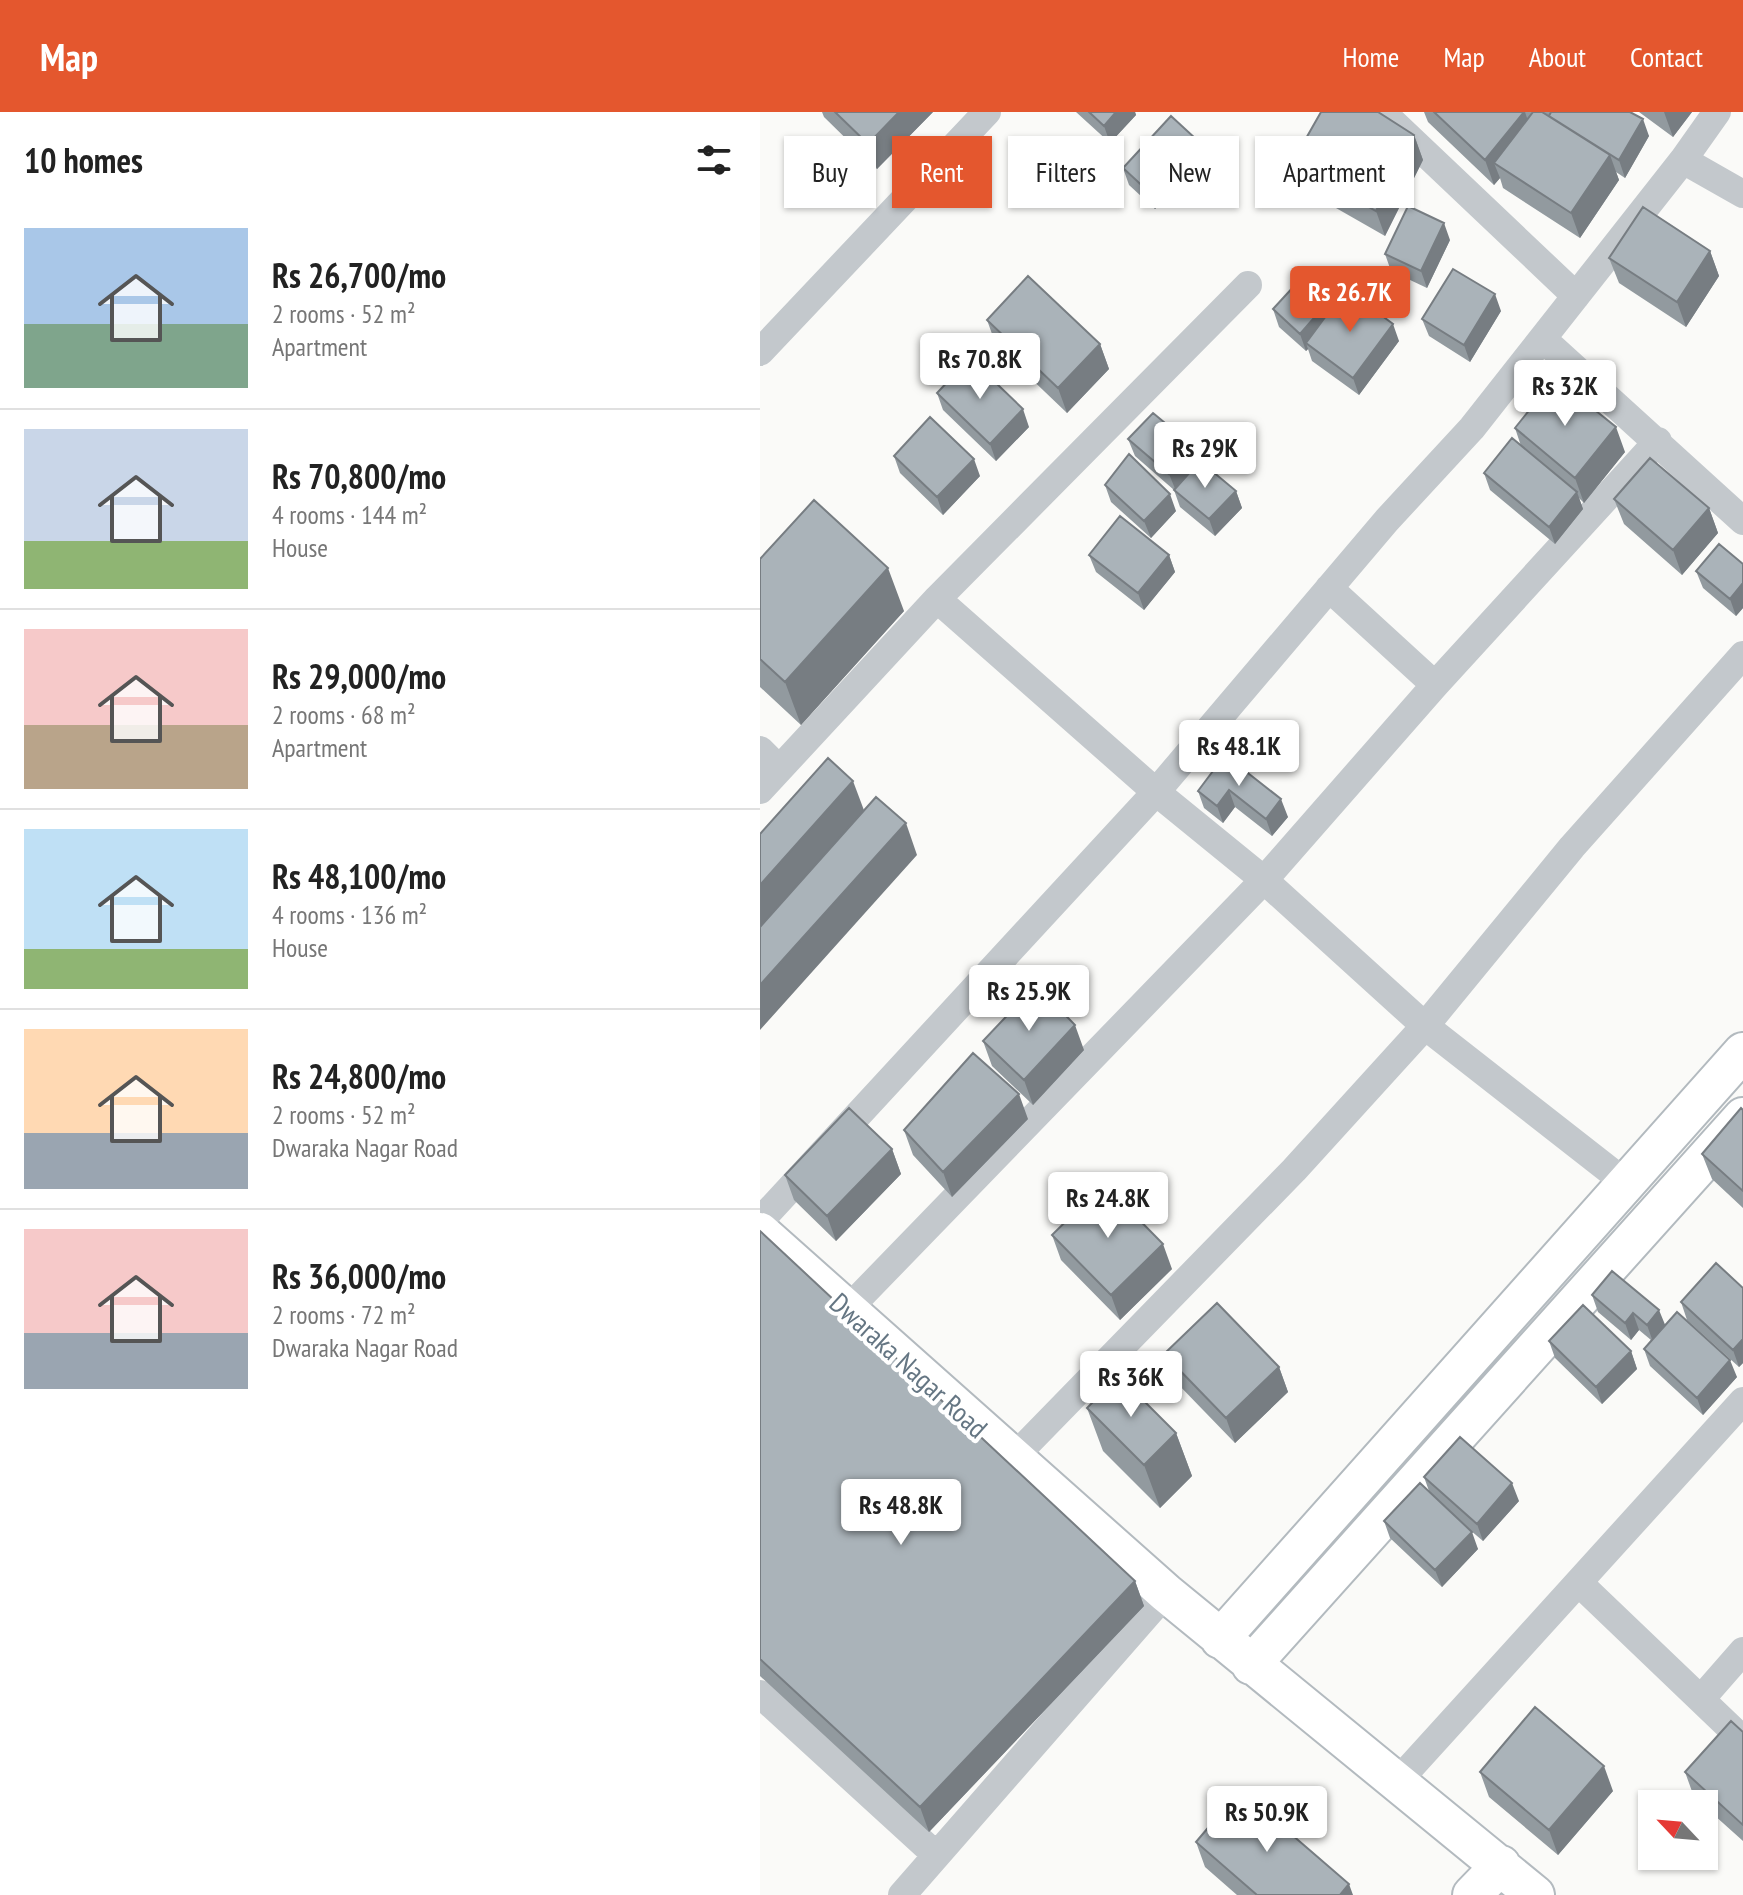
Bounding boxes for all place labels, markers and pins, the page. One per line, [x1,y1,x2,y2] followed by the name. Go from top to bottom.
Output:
[1267,266,1433,334] pin: Rs 26.7K
[897,333,1063,401] pin: Rs 70.8K
[1500,360,1630,428] pin: Rs 32K
[1140,422,1270,490] pin: Rs 29K
[1156,720,1322,788] pin: Rs 48.1K
[946,965,1112,1033] pin: Rs 25.9K
[1025,1172,1191,1240] pin: Rs 24.8K
[1066,1351,1196,1419] pin: Rs 36K
[818,1479,984,1547] pin: Rs 48.8K
[1184,1786,1350,1854] pin: Rs 50.9K

